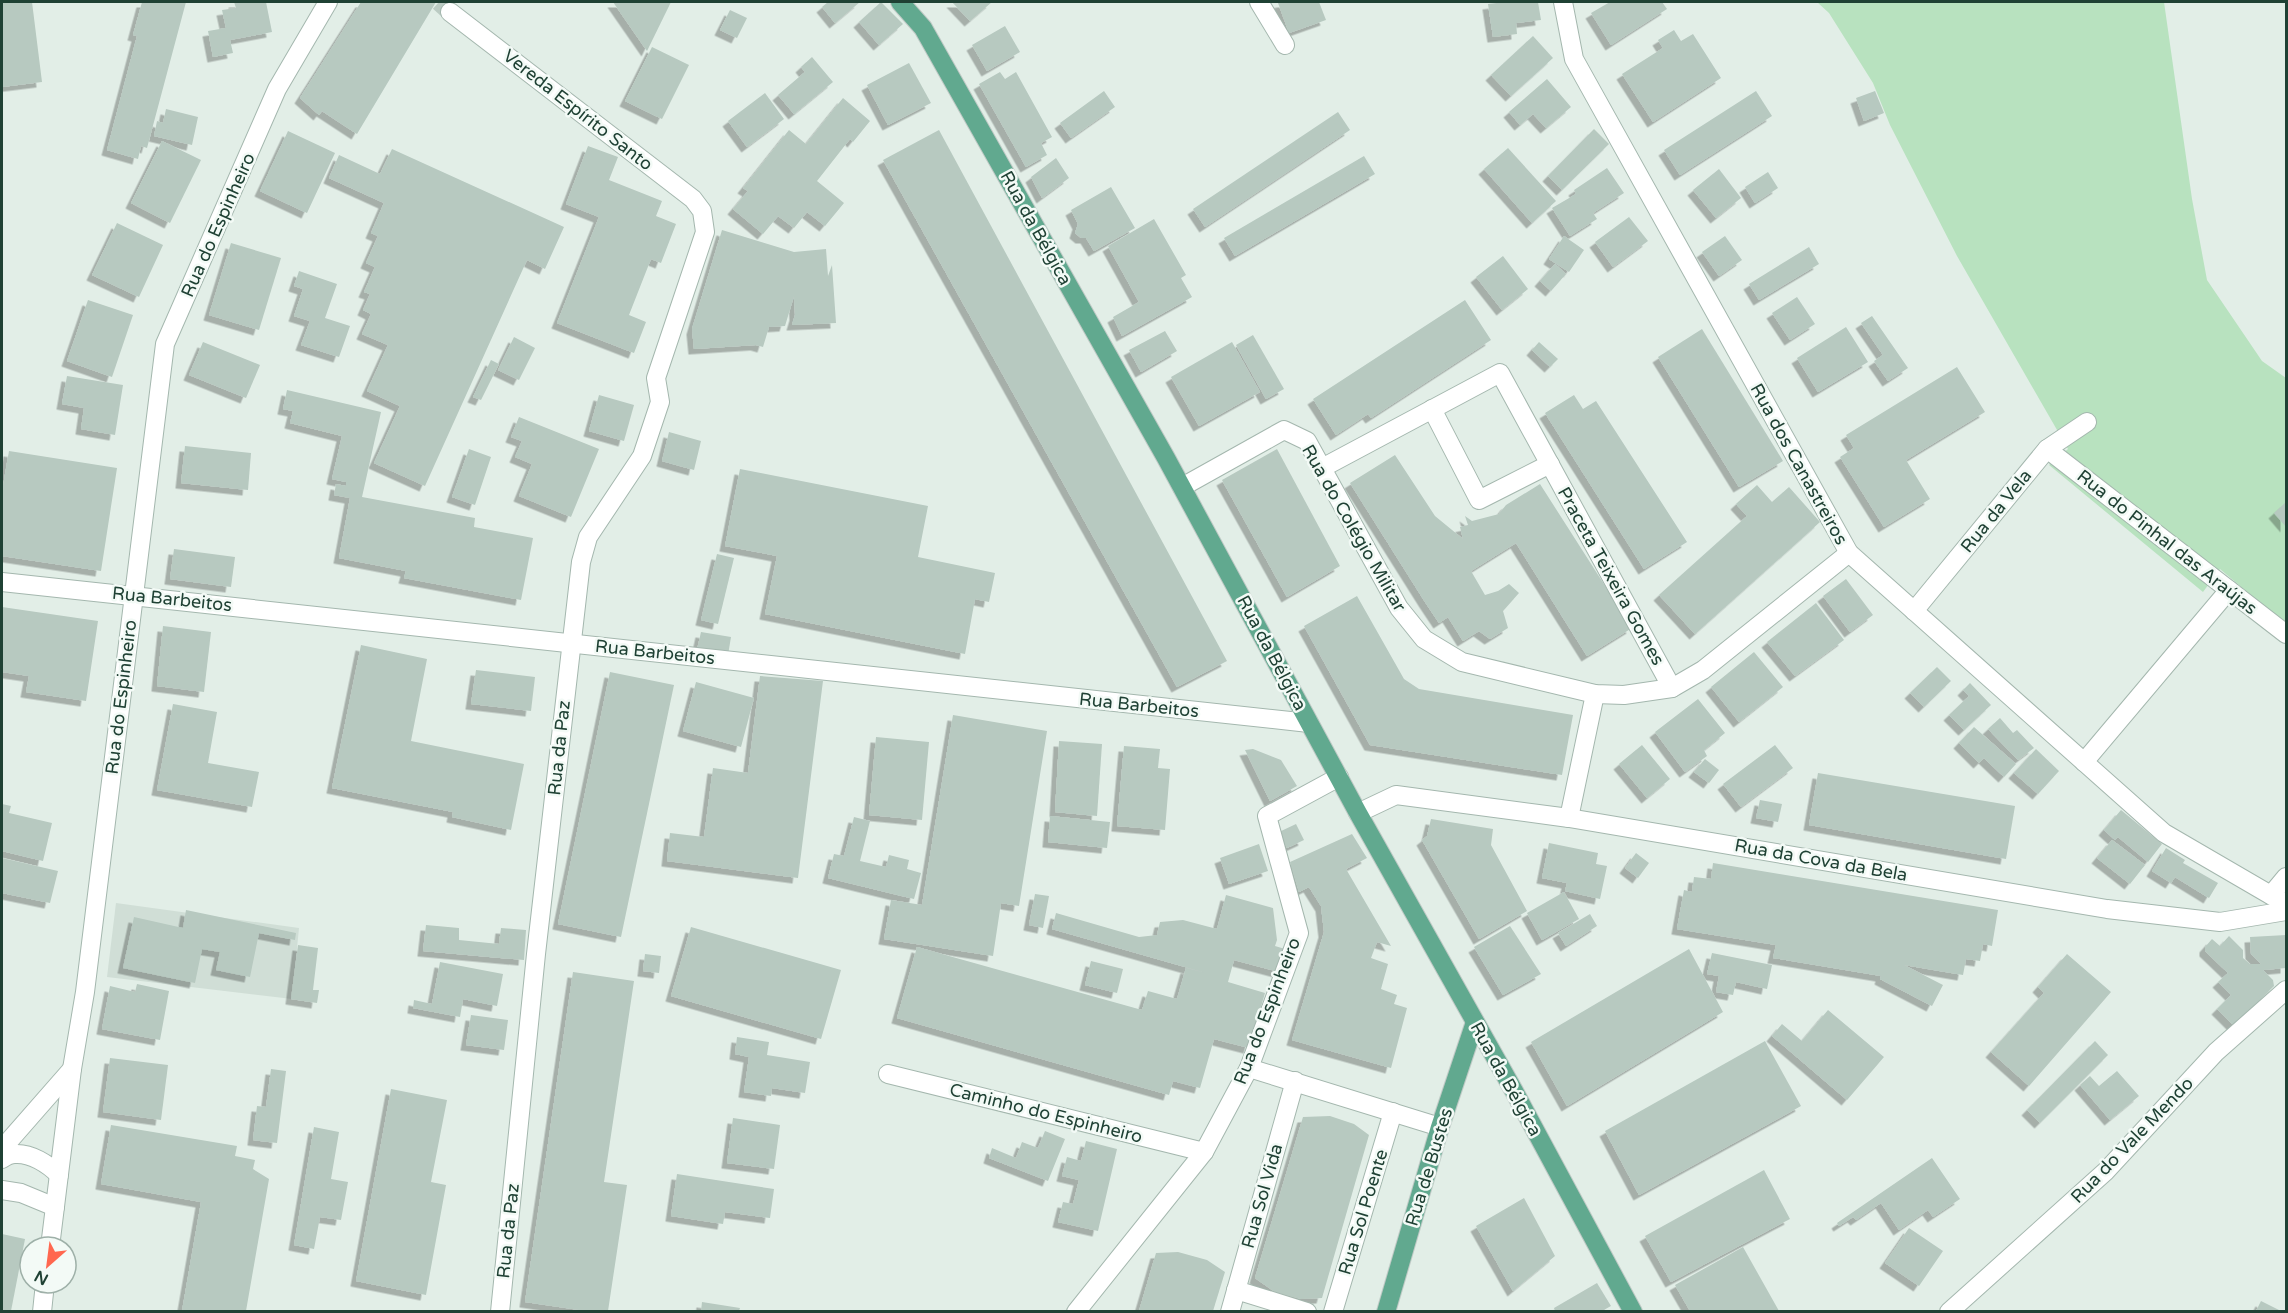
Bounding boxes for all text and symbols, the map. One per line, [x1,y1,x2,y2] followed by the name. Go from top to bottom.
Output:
[499,45,657,175] street label: Vereda Espírito Santo
[176,149,260,301] street label: Rua do Espinheiro
[996,167,1076,289] street label: Rua da Bélgica
[1746,380,1852,548] street label: Rua dos Canastreiros
[1297,440,1411,616] street label: Rua do Colégio Militar
[1956,465,2036,557] street label: Rua da Vela
[2073,465,2261,619] street label: Rua do Pinhal das Araújas
[1553,483,1669,669] street label: Praceta Teixeira Gomes
[111,582,233,616] street label: Rua Barbeitos
[1232,592,1312,714] street label: Rua da Bélgica
[101,618,141,776] street label: Rua do Espinheiro
[594,635,716,669] street label: Rua Barbeitos
[1078,688,1200,722] street label: Rua Barbeitos
[543,699,575,797] street label: Rua da Paz
[1733,834,1909,886] street label: Rua da Cova da Bela
[1229,934,1305,1088] street label: Rua do Espinheiro
[1466,1018,1546,1140] street label: Rua da Bélgica
[2066,1072,2198,1208] street label: Rua do Vale Mendo
[947,1078,1145,1148] street label: Caminho do Espinheiro
[1401,1105,1457,1229] street label: Rua de Bustes
[1237,1141,1287,1251] street label: Rua Sol Vida
[1333,1146,1393,1278] street label: Rua Sol Poente
[492,1182,524,1280] street label: Rua da Paz
[18,1235,78,1295] north arrow
[31,1266,52,1289] text: N

